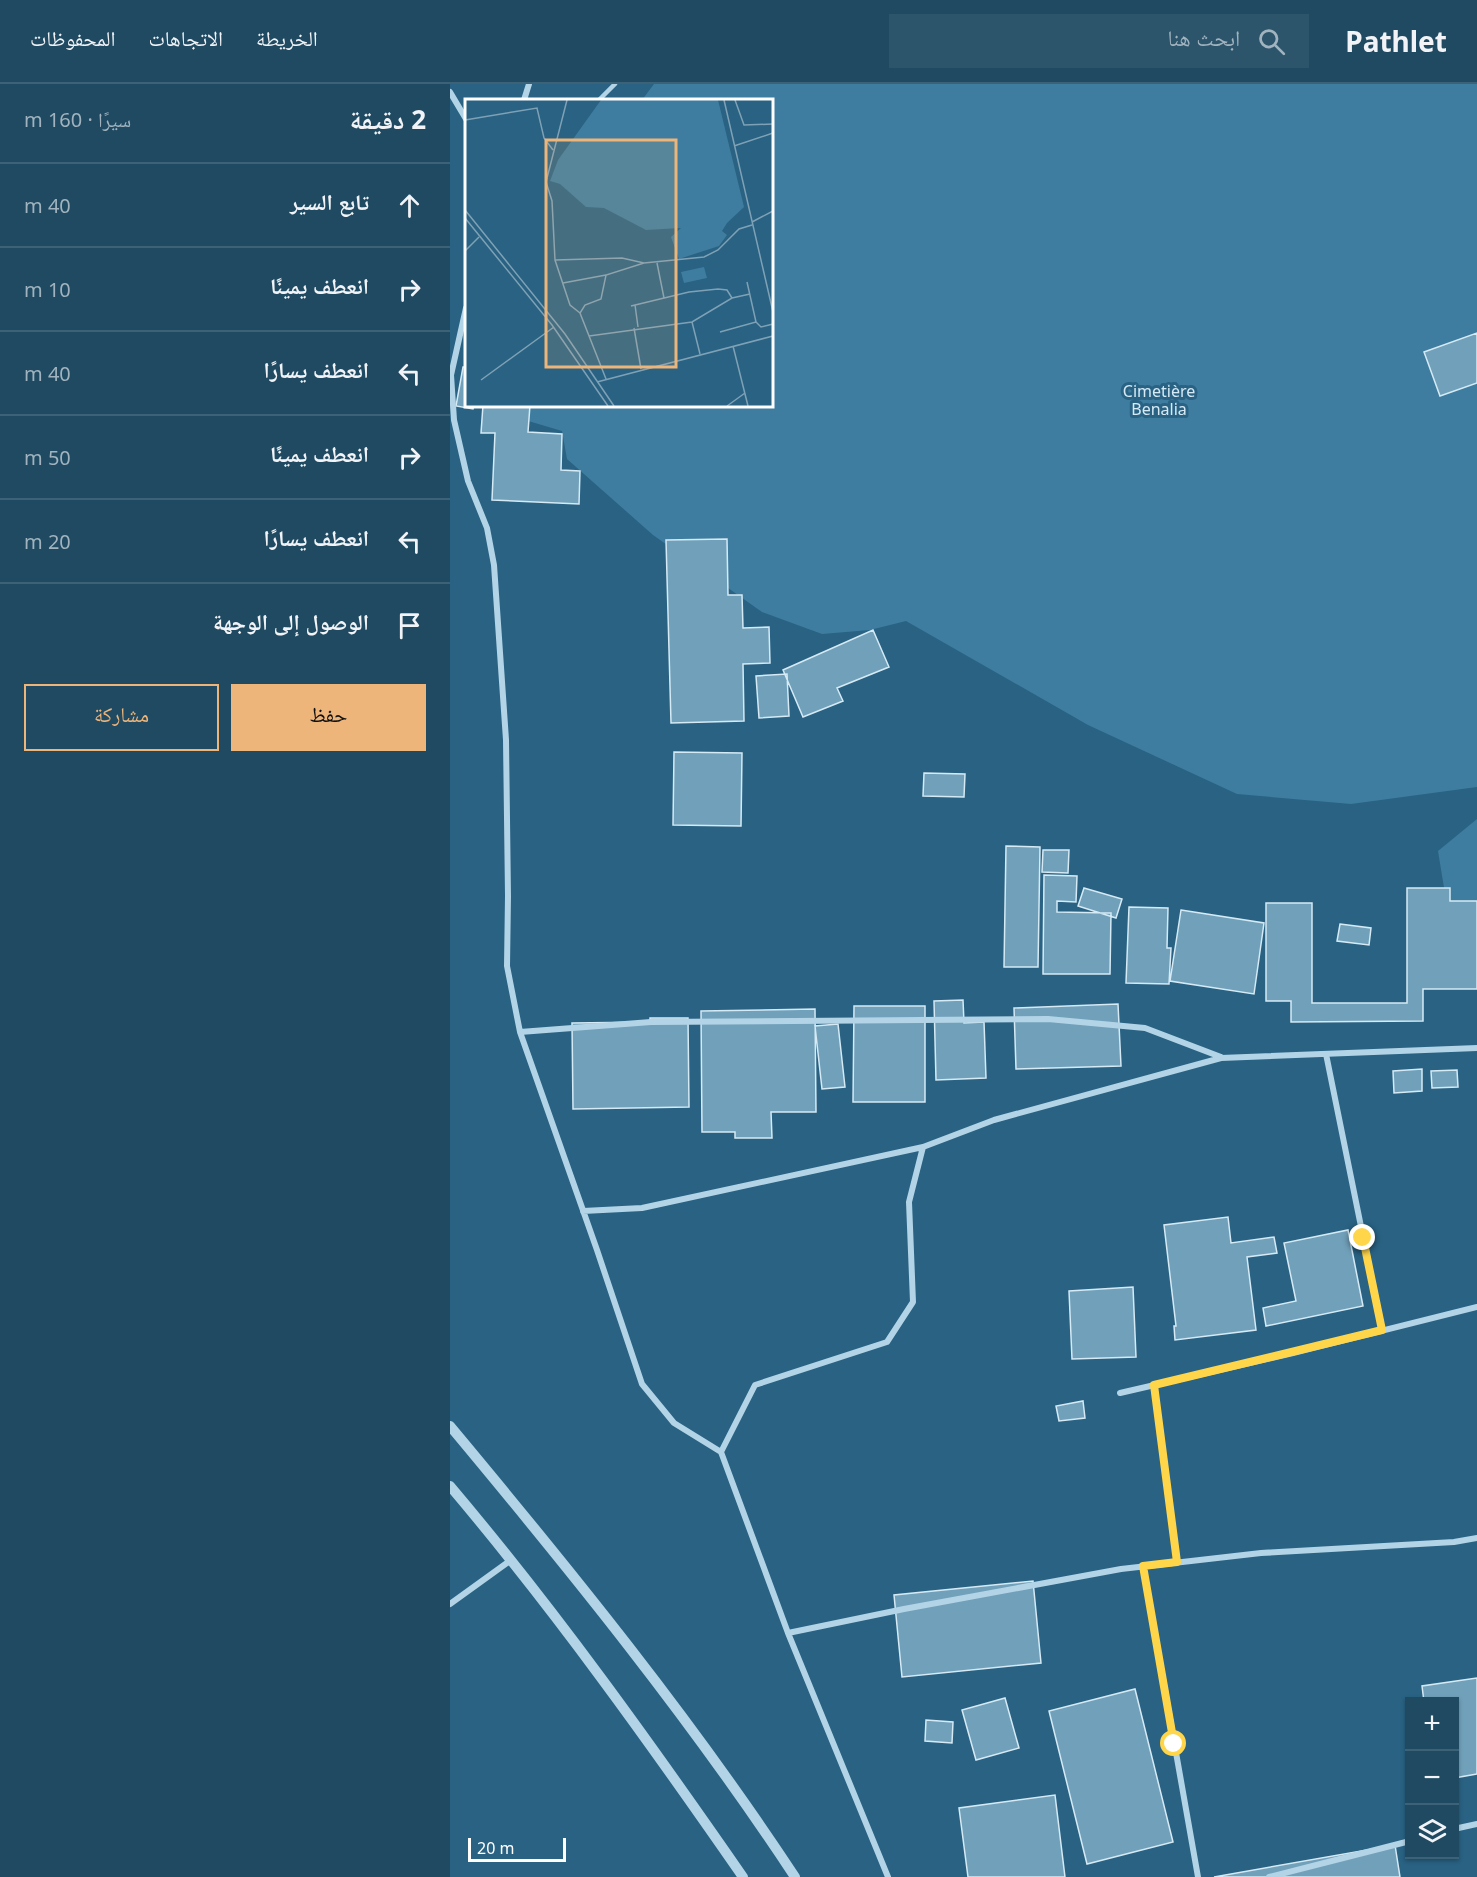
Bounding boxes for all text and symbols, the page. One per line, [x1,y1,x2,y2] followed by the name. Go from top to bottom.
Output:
[889,14,1309,68] search box
[1167,22,1240,52] text: ابحث هنا
[1345,22,1447,60] text: Pathlet
[30,24,115,52] text: المحفوظات
[148,24,223,52] text: الاتجاهات
[256,24,318,52] text: الخريطة
[1255,25,1288,58] icon: search
[465,99,772,406] inset map
[350,101,426,137] text: 2 دقيقة
[24,106,131,133] text: سيرًا · 160 m
[290,186,369,216] text: تابع السير
[393,189,426,222] icon: ahead
[24,192,71,219] text: 40 m
[270,270,369,300] text: انعطف يمينًا
[393,273,426,306] icon: right
[24,276,71,303] text: 10 m
[264,354,369,384] text: انعطف يسارًا
[393,357,426,390] icon: left
[24,360,71,387] text: 40 m
[1123,380,1195,420] park label: Cimetière Benalia
[270,438,369,468] text: انعطف يمينًا
[393,441,426,474] icon: right
[24,444,71,471] text: 50 m
[264,522,369,552] text: انعطف يسارًا
[393,525,426,558] icon: left
[24,528,71,555] text: 20 m
[213,606,369,636] text: الوصول إلى الوجهة
[393,609,426,642] icon: arrive
[24,684,219,751] button: مشاركة
[231,684,426,751] button: حفظ
[1349,1224,1375,1250] route end
[1405,1697,1459,1859] map controls
[1405,1697,1459,1751] button: +
[1160,1730,1186,1756] route start
[1405,1751,1459,1805] button: −
[1405,1805,1459,1859] button: layers
[468,1835,566,1862] scale bar
[477,1837,514,1859] text: 20 m

